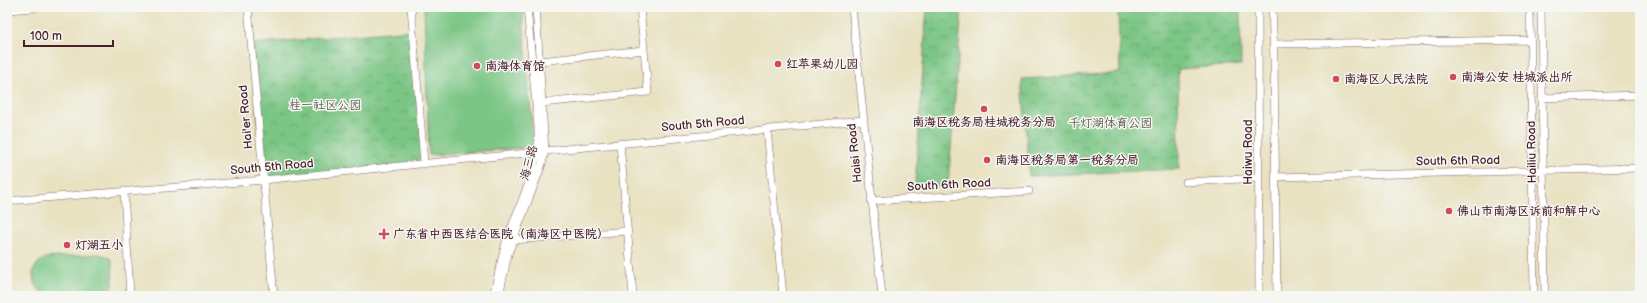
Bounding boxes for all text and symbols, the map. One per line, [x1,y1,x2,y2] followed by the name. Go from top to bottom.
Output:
[24,22,113,48] scale bar
[30,29,62,44] text: 100 m
[786,57,858,72] place label: 红苹果幼儿园
[485,59,545,74] place label: 南海体育馆
[773,59,783,69] marker: 红苹果幼儿园
[472,61,482,71] marker: 南海体育馆
[1461,70,1573,85] place label: 南海公安 桂城派出所
[1344,72,1428,87] place label: 南海区人民法院
[1448,72,1458,82] marker: 南海公安 桂城派出所
[1331,74,1341,84] marker: 南海区人民法院
[236,84,256,150] street label: Hai'er Road
[289,98,361,113] park label: 桂一社区公园
[979,104,989,114] marker: 南海区税务局桂城税务分局
[661,113,745,135] street label: South 5th Road
[912,115,1056,130] place label: 南海区税务局桂城税务分局
[1068,116,1152,131] park label: 千灯湖体育公园
[1241,119,1256,185] street label: Haiwu Road
[1524,120,1540,184] street label: Hailiu Road
[844,123,866,183] street label: Haisi Road
[517,144,541,182] street label: 海三路
[995,153,1139,168] place label: 南海区税务局第一税务分局
[1416,153,1500,169] street label: South 6th Road
[982,155,992,165] marker: 南海区税务局第一税务分局
[230,156,314,178] street label: South 5th Road
[907,175,992,195] street label: South 6th Road
[1457,204,1601,219] place label: 佛山市南海区诉前和解中心
[1444,206,1454,216] marker: 佛山市南海区诉前和解中心
[393,227,609,242] place label: 广东省中西医结合医院（南海区中医院）
[378,228,390,240] marker: 广东省中西医结合医院（南海区中医院）
[75,238,123,253] place label: 灯湖五小
[62,240,72,250] marker: 灯湖五小

